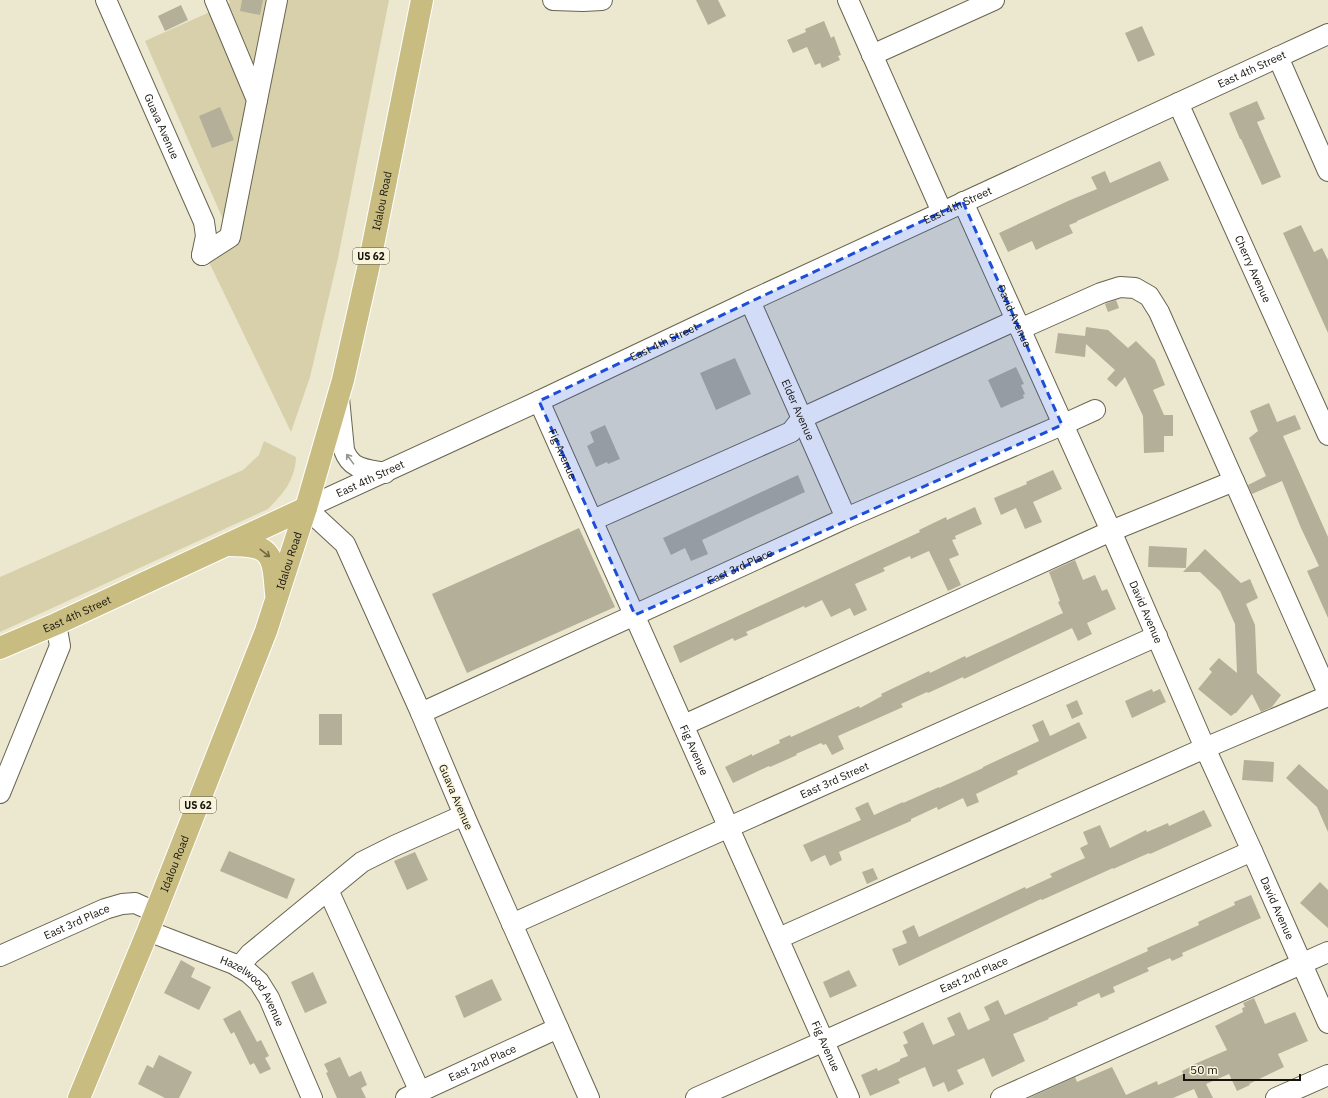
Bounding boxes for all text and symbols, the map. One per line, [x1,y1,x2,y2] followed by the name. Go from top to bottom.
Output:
[1215,47,1288,91] street label: East 4th Street
[141,91,182,161] street label: Guava Avenue
[369,170,395,232] street label: Idalou Road
[921,183,994,227] street label: East 4th Street
[1232,233,1274,305] street label: Cherry Avenue
[353,248,389,264] road number: US 62
[994,283,1034,349] street label: David Avenue
[628,320,700,364] street label: East 4th Street
[779,377,818,443] street label: Elder Avenue
[545,426,580,482] street label: Fig Avenue
[346,454,354,465] one-way arrow
[334,457,407,500] street label: East 4th Street
[273,530,305,591] street label: Idalou Road
[705,546,775,588] street label: East 3rd Place
[260,548,270,557] one-way arrow
[1126,578,1166,646] street label: David Avenue
[41,592,113,636] street label: East 4th Street
[677,722,712,778] street label: Fig Avenue
[798,759,871,802] street label: East 3rd Street
[436,762,476,832] street label: Guava Avenue
[180,797,216,813] road number: US 62
[157,833,192,894] street label: Idalou Road
[1257,875,1297,942] street label: David Avenue
[42,901,111,943] street label: East 3rd Place
[218,952,287,1028] street label: Hazelwood Avenue
[938,953,1010,996] street label: East 2nd Place
[809,1019,843,1074] street label: Fig Avenue
[446,1041,518,1084] street label: East 2nd Place
[1184,1056,1300,1082] scale bar
[1190,1062,1218,1077] text: 50 m

